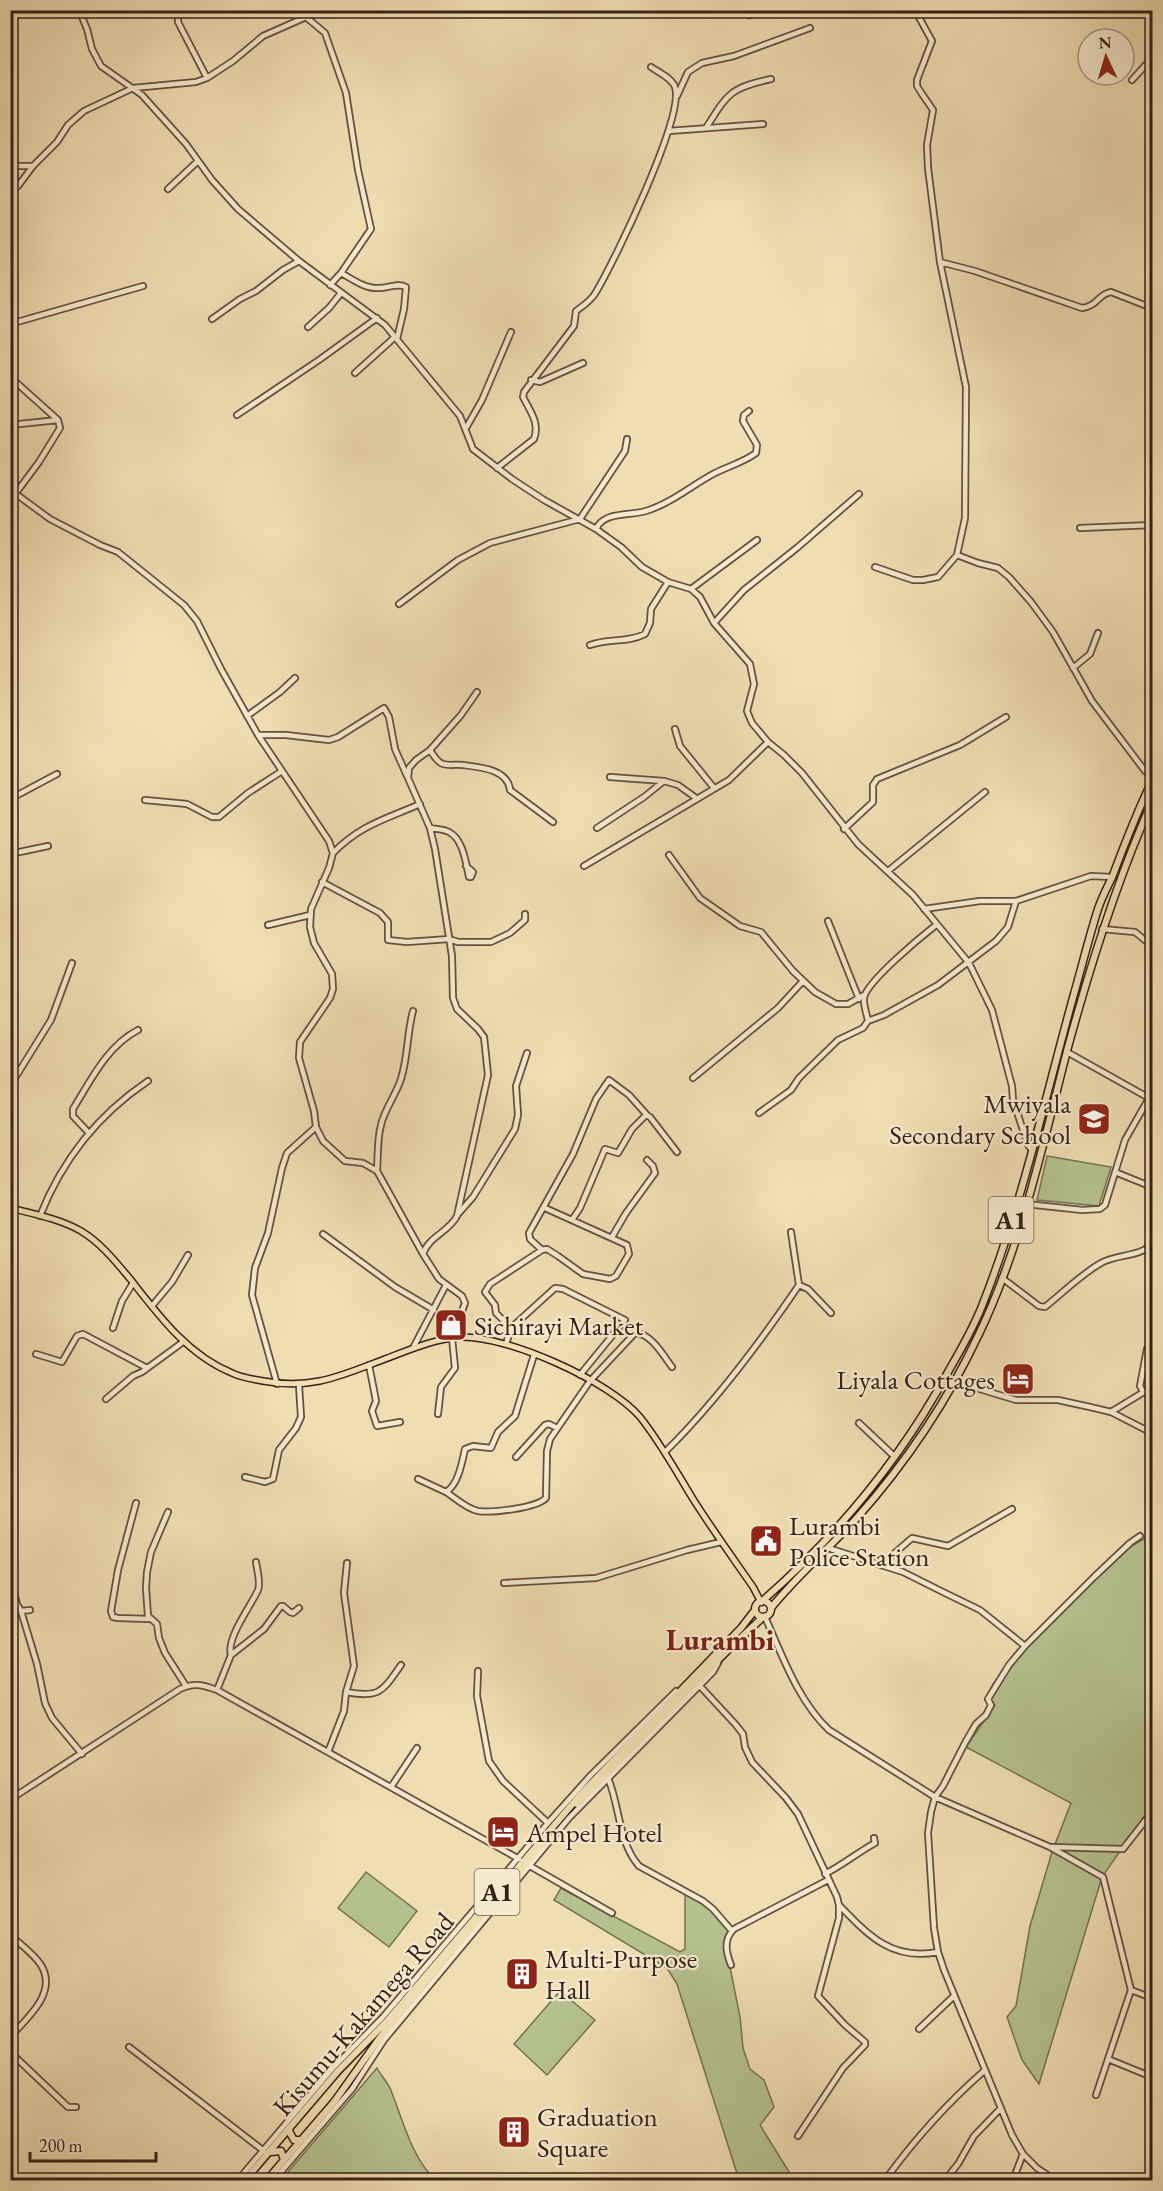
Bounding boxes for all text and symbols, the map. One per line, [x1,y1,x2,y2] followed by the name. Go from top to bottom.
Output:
[1076,27,1136,87] north arrow
[1098,32,1112,53] text: N
[889,1086,1071,1152] place label: Mwiyala Secondary School
[1076,1101,1112,1137] school or university icon: Mwiyala Secondary School
[988,1197,1034,1243] road number: A1
[433,1307,469,1343] shop icon: Sichirayi Market
[474,1308,644,1343] place label: Sichirayi Market
[1000,1361,1036,1397] hotel icon: Liyala Cottages
[837,1362,995,1397] place label: Liyala Cottages
[789,1508,930,1574] place label: Lurambi Police Station
[748,1523,784,1559] public building icon: Lurambi Police Station
[666,1620,774,1659] district label: Lurambi
[485,1814,521,1850] hotel icon: Ampel Hotel
[525,1815,663,1850] place label: Ampel Hotel
[474,1869,520,1915] road number: A1
[265,1904,461,2123] street label: Kisumu-Kakamega Road
[545,1941,697,2007] place label: Multi-Purpose Hall
[504,1956,540,1992] building icon: Multi-Purpose Hall
[537,2099,658,2165] place label: Graduation Square
[496,2114,532,2150] building icon: Graduation Square
[30,2125,156,2163] scale bar
[39,2134,83,2157] text: 200 m

